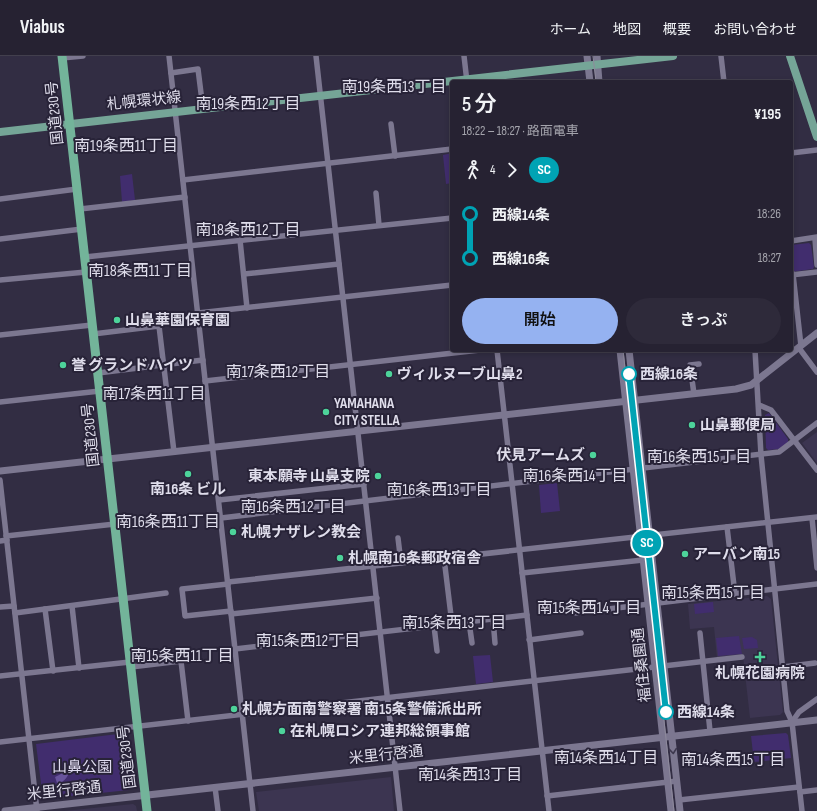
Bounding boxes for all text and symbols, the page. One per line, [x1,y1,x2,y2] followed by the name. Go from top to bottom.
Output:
[20,16,65,39] text: Viabus
[549,21,591,38] text: ホーム
[613,21,641,38] text: 地図
[663,21,691,38] text: 概要
[713,21,797,38] text: お問い合わせ
[342,78,447,97] district label: 南19条西13丁目
[42,80,68,146] street label: 国道230号
[106,88,182,114] street label: 札幌環状線
[462,91,497,118] text: 5 分
[195,95,301,114] district label: 南19条西12丁目
[754,105,781,124] text: ¥195
[462,123,579,139] text: 18:22 – 18:27 · 路面電車
[74,137,178,156] district label: 南19条西11丁目
[462,159,484,181] icon: walk
[501,159,523,181] icon: forward
[537,161,551,178] text: SC
[490,162,495,178] text: 4
[492,206,550,225] text: 西線14条
[757,206,781,222] text: 18:26
[196,221,300,240] district label: 南18条西12丁目
[492,250,550,269] text: 西線16条
[758,250,781,266] text: 18:27
[88,262,192,281] district label: 南18条西11丁目
[462,298,618,344] button: 開始
[626,298,781,344] button: きっぷ
[125,311,230,330] place label: 山鼻華園保育園
[112,315,122,325] marker: 山鼻華園保育園
[71,356,193,375] place label: 誉 グランドハイツ
[58,360,68,370] marker: 誉 グランドハイツ
[226,363,330,382] district label: 南17条西12丁目
[397,365,523,384] place label: ヴィルヌーブ山鼻2
[640,365,698,384] place label: 西線16条
[621,366,637,382] marker: 西線16条
[384,369,394,379] marker: ヴィルヌーブ山鼻2
[102,385,206,404] district label: 南17条西11丁目
[334,394,401,430] place label: YAMAHANA CITY STELLA
[78,402,104,468] street label: 国道230号
[321,407,331,417] marker: YAMAHANA CITY STELLA
[700,416,775,435] place label: 山鼻郵便局
[687,420,697,430] marker: 山鼻郵便局
[496,446,585,465] place label: 伏見アームズ
[647,448,751,467] district label: 南16条西15丁目
[588,450,598,460] marker: 伏見アームズ
[248,467,370,486] place label: 東本願寺 山鼻支院
[523,467,627,486] district label: 南16条西14丁目
[183,469,193,479] marker: 南16条 ビル
[373,471,383,481] marker: 東本願寺 山鼻支院
[150,480,226,499] place label: 南16条 ビル
[387,481,491,500] district label: 南16条西13丁目
[241,498,345,517] district label: 南16条西12丁目
[116,513,220,532] district label: 南16条西11丁目
[241,523,361,542] place label: 札幌ナザレン教会
[228,527,238,537] marker: 札幌ナザレン教会
[629,530,665,556] line badge: SC
[640,534,654,551] text: SC
[693,545,781,564] place label: アーバン南15
[348,549,482,568] place label: 札幌南16条郵政宿舎
[680,549,690,559] marker: アーバン南15
[335,553,345,563] marker: 札幌南16条郵政宿舎
[661,584,765,603] district label: 南15条西15丁目
[537,599,641,618] district label: 南15条西14丁目
[402,614,506,633] district label: 南15条西13丁目
[629,627,655,703] street label: 福住桑園通
[256,632,360,651] district label: 南15条西12丁目
[130,647,234,666] district label: 南15条西11丁目
[754,651,766,663] marker: 札幌花園病院
[715,664,805,683] place label: 札幌花園病院
[242,700,482,719] place label: 札幌方面南警察署 南15条警備派出所
[677,703,735,722] place label: 西線14条
[229,704,239,714] marker: 札幌方面南警察署 南15条警備派出所
[658,704,674,720] marker: 西線14条
[290,722,470,741] place label: 在札幌ロシア連邦総領事館
[114,724,140,790] street label: 国道230号
[277,726,287,736] marker: 在札幌ロシア連邦総領事館
[348,742,424,768] street label: 米里行啓通
[669,747,678,754] one-way arrow
[554,749,658,768] district label: 南14条西14丁目
[681,751,785,770] district label: 南14条西15丁目
[52,758,112,777] park label: 山鼻公園
[418,766,522,785] district label: 南14条西13丁目
[26,778,102,804] street label: 米里行啓通

